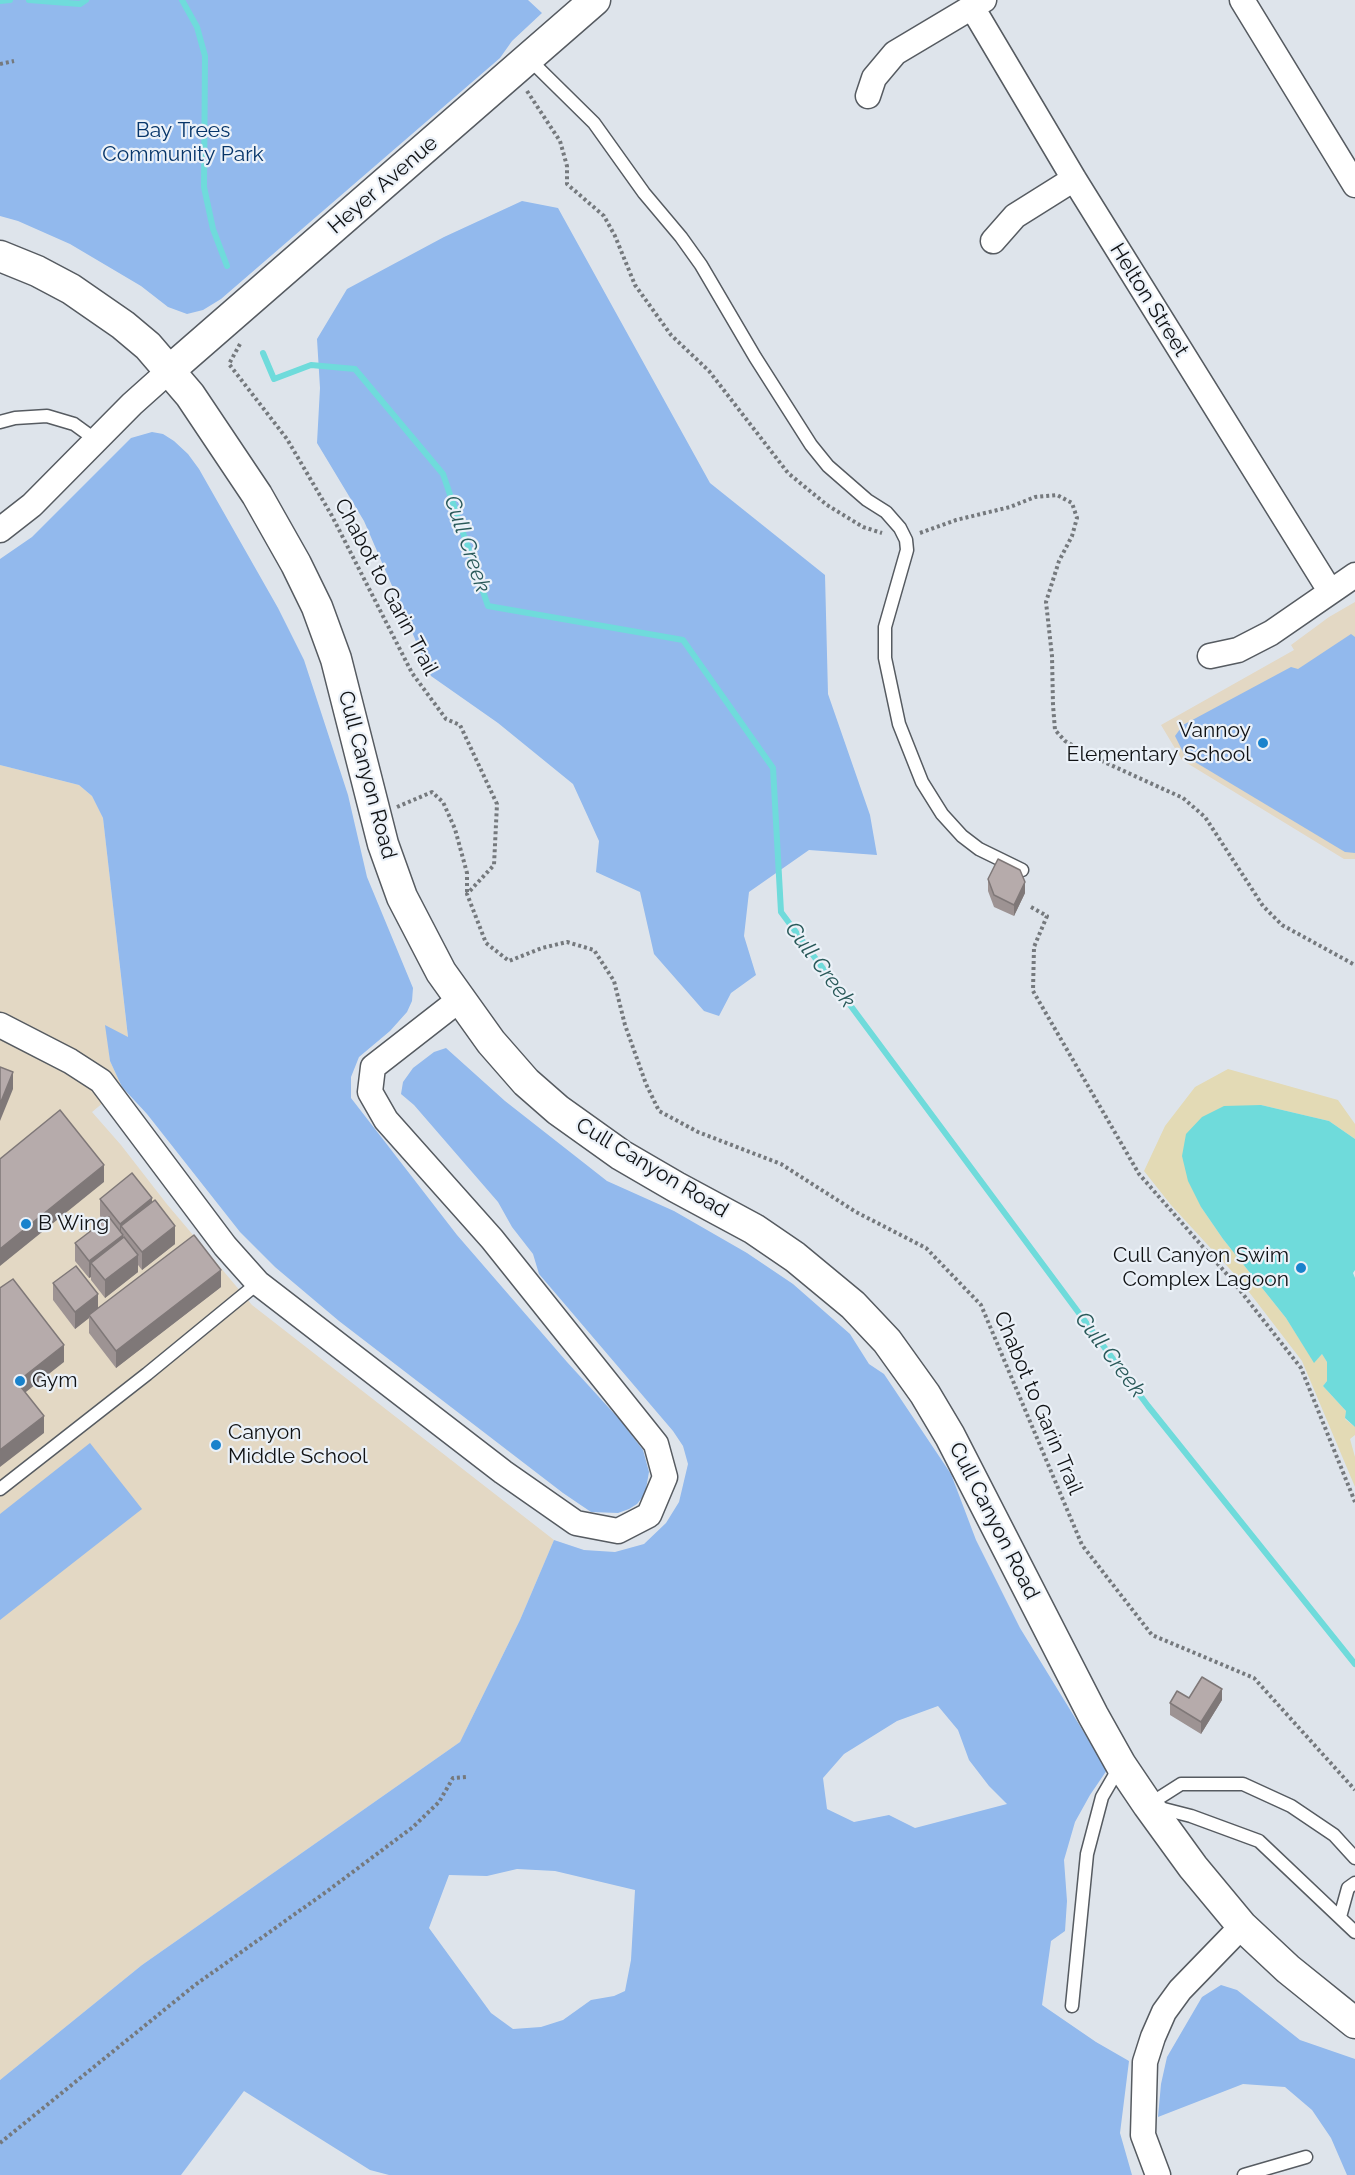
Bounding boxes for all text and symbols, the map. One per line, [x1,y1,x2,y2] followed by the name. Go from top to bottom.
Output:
[102,118,264,168] park label: Bay Trees Community Park
[323,131,443,239] street label: Heyer Avenue
[1104,239,1194,361] street label: Helton Street
[438,492,496,596] water label: Cull Creek
[329,494,443,680] street label: Chabot to Garin Trail
[332,688,402,862] street label: Cull Canyon Road
[1067,718,1251,768] place label: Vannoy Elementary School
[1256,736,1270,750] marker: Vannoy Elementary School
[779,917,861,1013] water label: Cull Creek
[571,1113,733,1223] street label: Cull Canyon Road
[38,1211,109,1237] place label: B Wing
[19,1217,33,1231] marker: B Wing
[1113,1243,1289,1293] place label: Cull Canyon Swim Complex Lagoon
[1294,1261,1308,1275] marker: Cull Canyon Swim Complex Lagoon
[1069,1307,1151,1403] water label: Cull Creek
[988,1308,1088,1498] street label: Chabot to Garin Trail
[32,1368,78,1394] place label: Gym
[13,1374,27,1388] marker: Gym
[228,1420,368,1470] place label: Canyon Middle School
[209,1438,223,1452] marker: Canyon Middle School
[944,1438,1044,1604] street label: Cull Canyon Road

